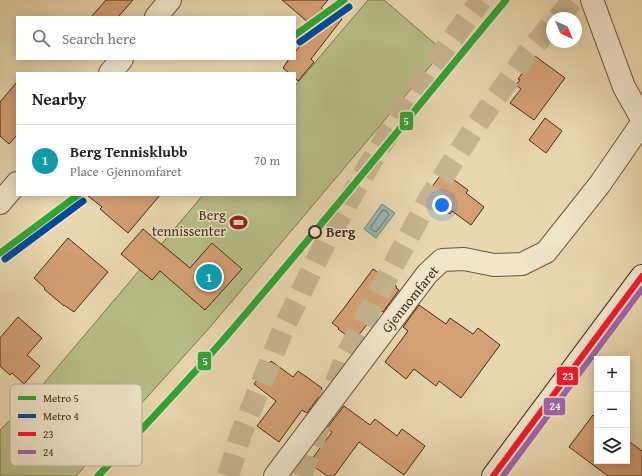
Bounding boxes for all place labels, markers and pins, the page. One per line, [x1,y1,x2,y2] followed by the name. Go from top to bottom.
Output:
[152,205,226,241] place label: Berg tennissenter
[229,213,249,233] sports icon: Berg tennissenter
[326,222,356,242] place label: Berg
[308,225,322,239] marker: Berg
[196,262,222,292] pin: 1

